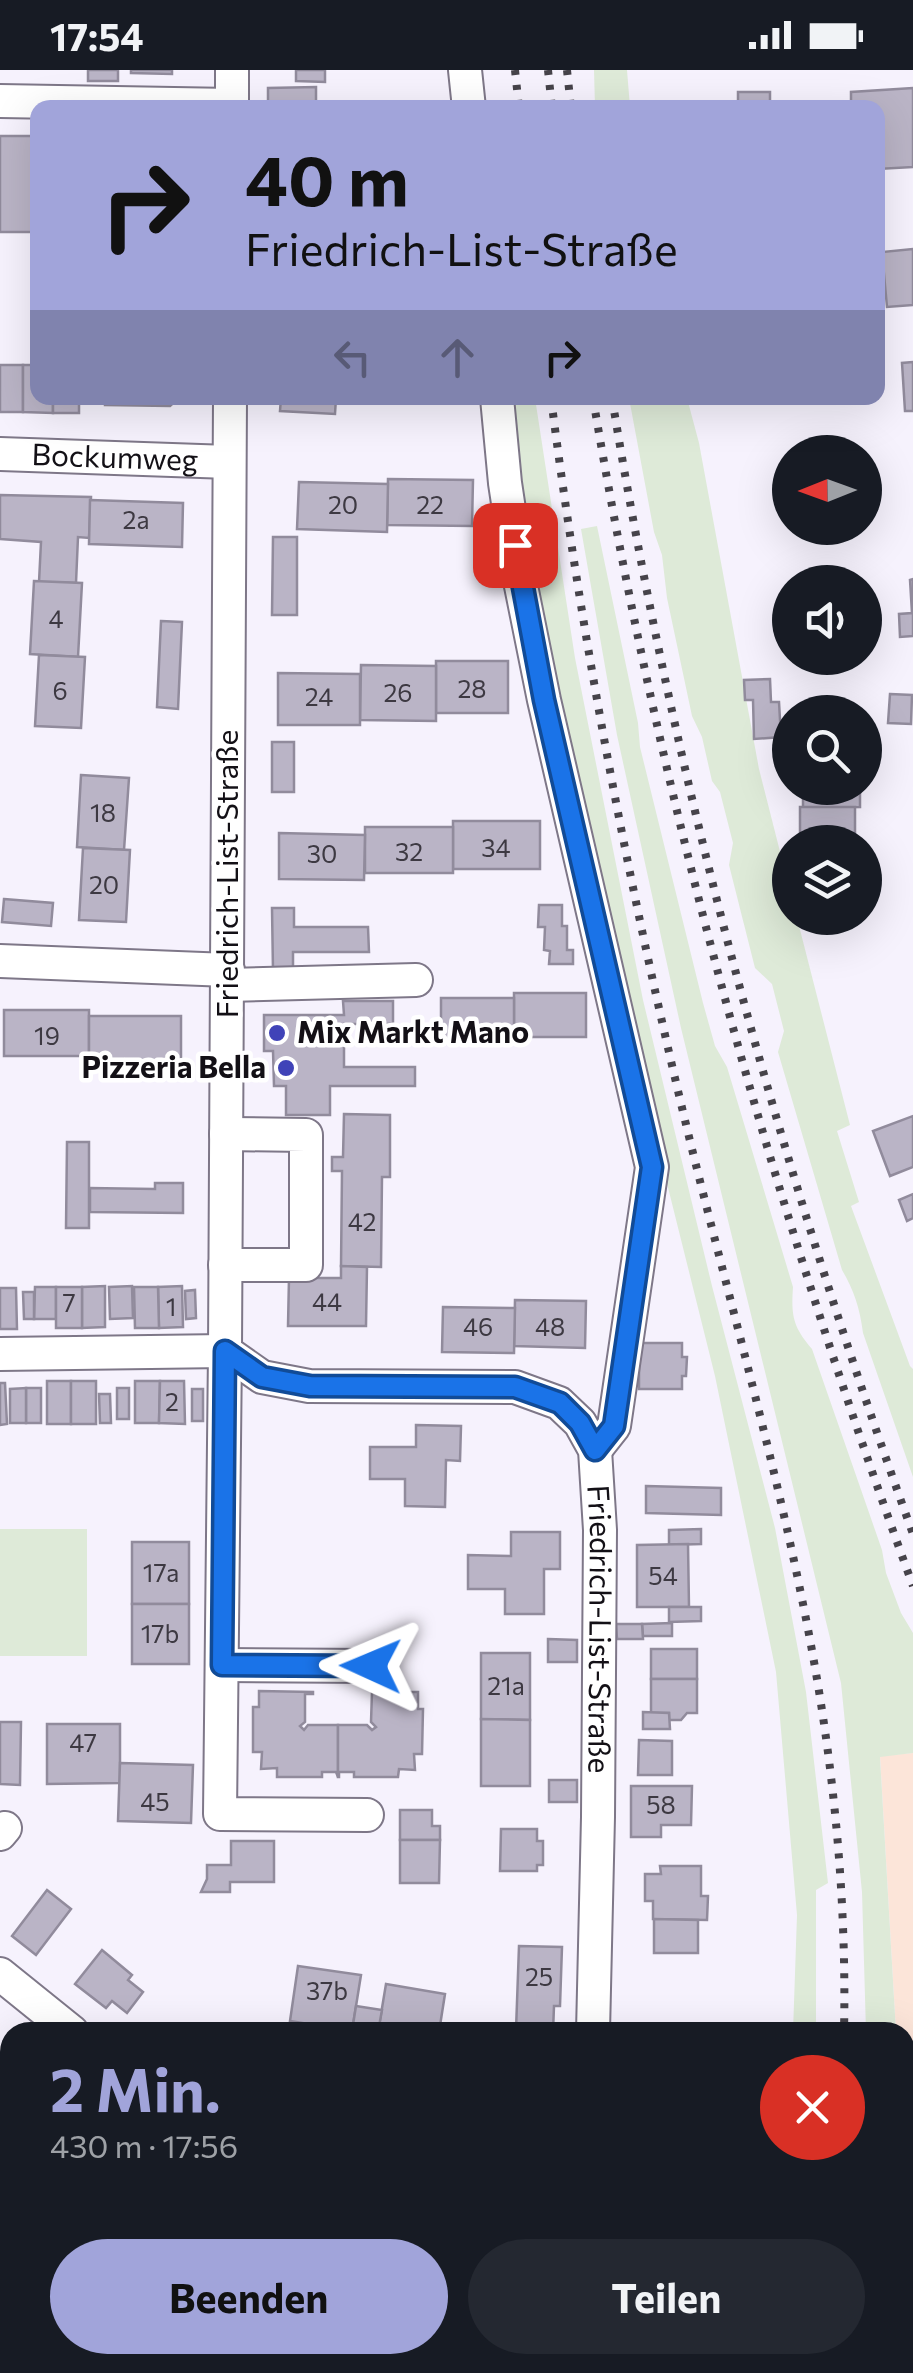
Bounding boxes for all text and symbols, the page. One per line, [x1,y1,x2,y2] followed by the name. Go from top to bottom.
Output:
[50,12,144,59] text: 17:54
[245,135,409,220] text: 40 m
[80,140,210,270] icon: right
[245,220,678,275] text: Friedrich-List-Straße
[325,330,380,385] icon: left
[430,330,485,385] icon: ahead
[535,330,590,385] icon: right
[31,434,199,477] street label: Bockumweg
[772,435,882,545] north arrow
[772,435,882,935] map controls
[328,489,358,519] house number: 20
[416,489,444,519] house number: 22
[473,503,558,588] pin
[123,504,149,534] house number: 2a
[488,518,543,573] icon: arrive
[772,565,882,675] button: sound
[48,603,64,633] house number: 4
[458,673,486,703] house number: 28
[52,675,68,705] house number: 6
[384,677,412,707] house number: 26
[305,681,333,711] house number: 24
[772,695,882,805] button: search
[207,730,244,1018] street label: Friedrich-List-Straße
[90,797,116,827] house number: 18
[772,825,882,935] button: layers
[481,832,511,862] house number: 34
[395,836,423,866] house number: 32
[307,838,337,868] house number: 30
[89,869,119,899] house number: 20
[297,1012,529,1049] place label: Mix Markt Mano
[34,1020,60,1050] house number: 19
[266,1022,288,1044] marker: Mix Markt Mano
[81,1047,266,1084] place label: Pizzeria Bella
[275,1057,297,1079] marker: Pizzeria Bella
[348,1206,376,1236] house number: 42
[312,1286,342,1316] house number: 44
[62,1287,76,1317] house number: 7
[166,1291,176,1321] house number: 1
[463,1311,493,1341] house number: 46
[535,1311,565,1341] house number: 48
[165,1386,179,1416] house number: 2
[581,1484,621,1773] street label: Friedrich-List-Straße
[143,1557,179,1587] house number: 17a
[648,1560,678,1590] house number: 54
[319,1614,423,1718] position arrow
[141,1618,179,1648] house number: 17b
[487,1670,525,1700] house number: 21a
[69,1727,97,1757] house number: 47
[140,1786,170,1816] house number: 45
[646,1789,676,1819] house number: 58
[525,1961,553,1991] house number: 25
[306,1975,348,2005] house number: 37b
[50,2051,221,2124] text: 2 Min.
[760,2055,865,2160] button: close
[50,2125,238,2165] text: 430 m · 17:56
[50,2239,448,2354] button: Beenden
[468,2239,865,2354] button: Teilen

